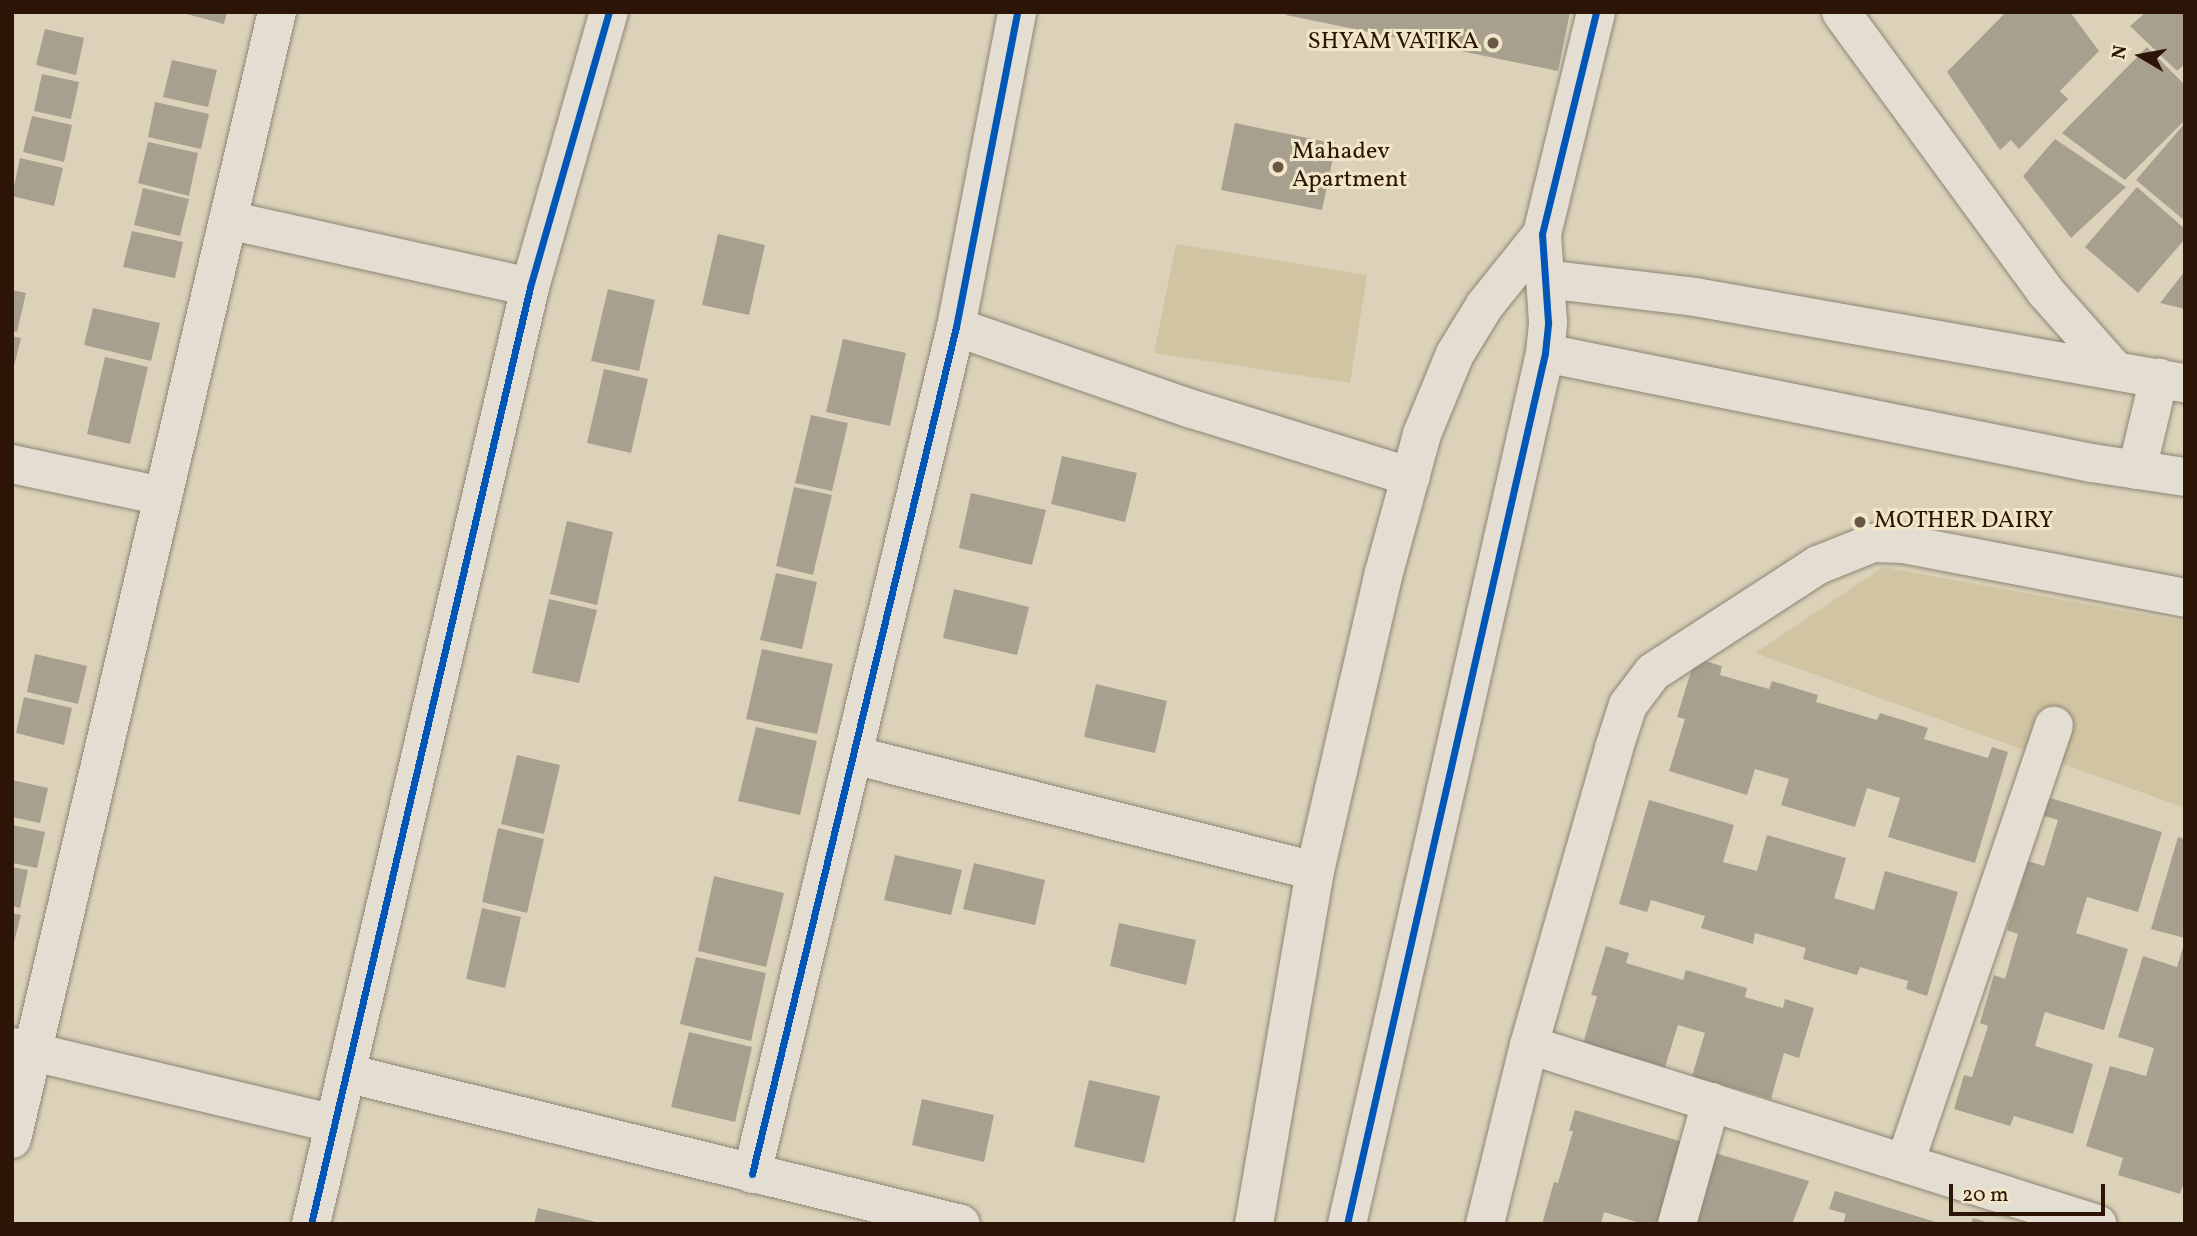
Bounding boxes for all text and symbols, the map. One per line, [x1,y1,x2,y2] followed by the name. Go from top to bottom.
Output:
[2106,21,2176,91] north arrow
[1307,29,1479,57] place label: SHYAM VATIKA
[1485,35,1501,51] marker: SHYAM VATIKA
[2106,43,2134,61] text: N
[1292,139,1407,195] place label: Mahadev Apartment
[1270,159,1286,175] marker: Mahadev Apartment
[1874,508,2054,536] place label: MOTHER DAIRY
[1852,514,1868,530] marker: MOTHER DAIRY
[1952,1170,2108,1214] scale bar
[1962,1181,2008,1210] text: 20 m

